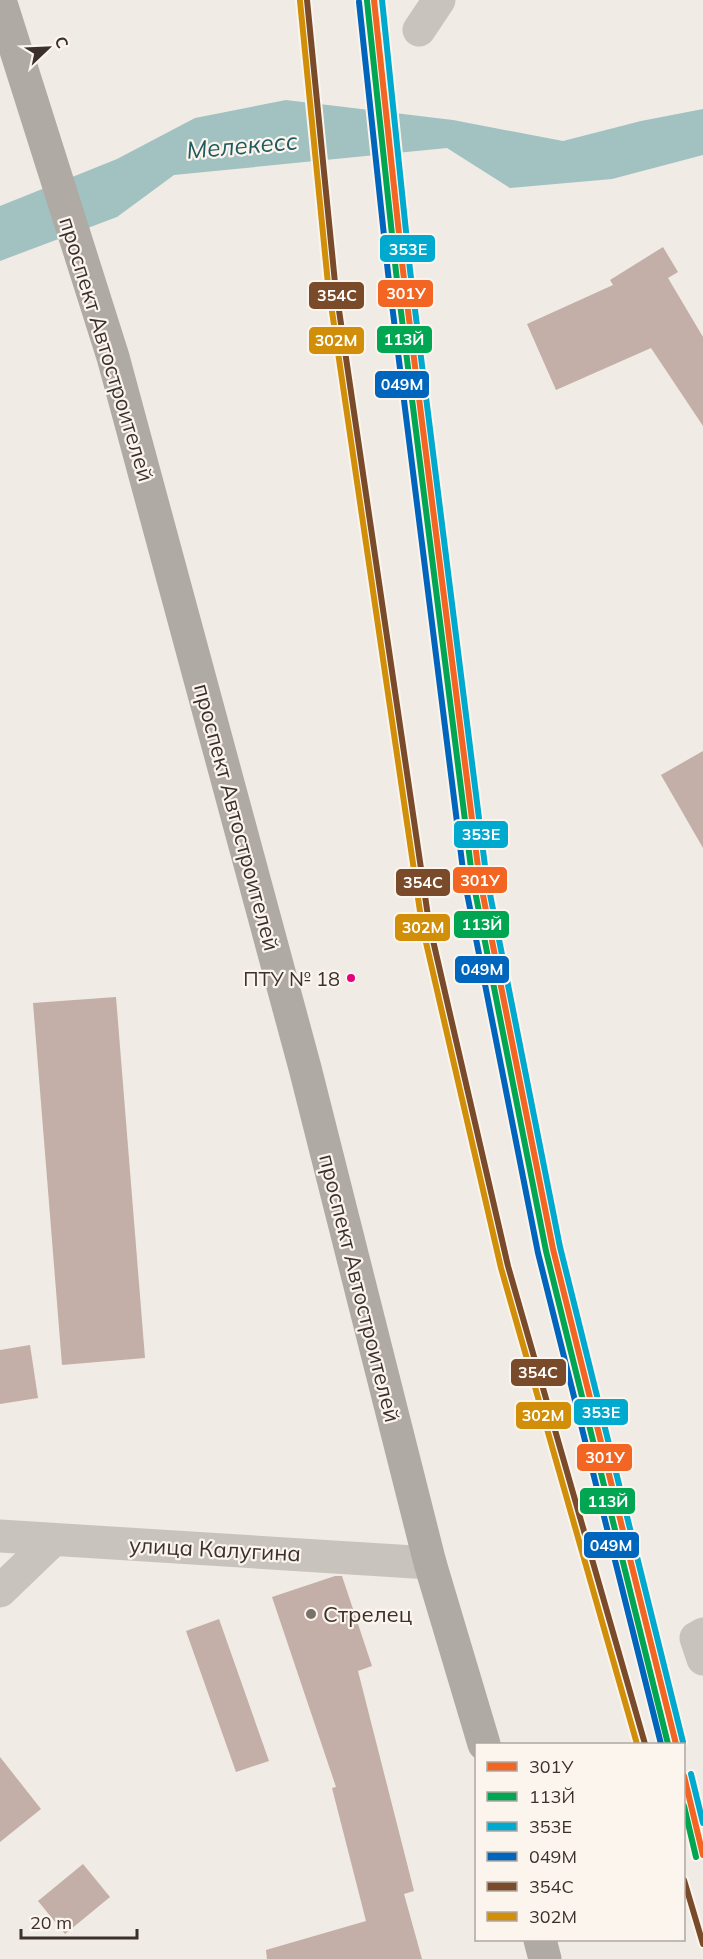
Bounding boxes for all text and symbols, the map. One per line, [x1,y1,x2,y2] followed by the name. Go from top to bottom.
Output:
[18,18,78,78] north arrow
[50,33,73,51] text: С
[185,125,299,165] water label: Мелекесс
[53,213,161,485] street label: проспект Автостроителей
[379,234,436,263] line badge: 353Е
[389,239,427,259] text: 353Е
[377,279,434,308] line badge: 301У
[308,281,365,310] line badge: 354С
[386,283,427,303] text: 301У
[317,285,357,305] text: 354С
[376,325,433,354] line badge: 113Й
[308,326,365,355] line badge: 302М
[384,329,424,349] text: 113Й
[315,330,357,350] text: 302М
[374,370,430,399] line badge: 049М
[381,374,423,394] text: 049М
[188,680,286,954] street label: проспект Автостроителей
[453,820,509,849] line badge: 353Е
[462,824,500,844] text: 353Е
[452,866,508,894] line badge: 301У
[395,868,451,897] line badge: 354С
[460,870,501,890] text: 301У
[403,872,443,892] text: 354С
[453,910,510,939] line badge: 113Й
[394,913,451,942] line badge: 302М
[462,914,502,934] text: 113Й
[402,917,444,937] text: 302М
[454,955,510,984] line badge: 049М
[461,959,503,979] text: 049М
[243,966,340,991] place label: ПТУ № 18
[345,972,357,984] marker: ПТУ № 18
[313,1151,407,1425] street label: проспект Автостроителей
[510,1358,567,1387] line badge: 354С
[518,1362,558,1382] text: 354С
[573,1398,629,1426] line badge: 353Е
[515,1401,572,1430] line badge: 302М
[582,1402,620,1422] text: 353Е
[522,1405,564,1425] text: 302М
[576,1443,633,1472] line badge: 301У
[585,1447,626,1467] text: 301У
[579,1487,636,1515] line badge: 113Й
[588,1491,628,1511] text: 113Й
[128,1531,302,1567] street label: улица Калугина
[583,1531,640,1559] line badge: 049М
[590,1535,632,1555] text: 049М
[323,1600,412,1628] place label: Стрелец
[304,1607,318,1621] marker: Стрелец
[475,1743,685,1941] legend
[529,1755,573,1778] text: 301У
[529,1785,575,1808] text: 113Й
[529,1815,572,1838] text: 353Е
[529,1845,577,1868] text: 049М
[529,1875,574,1898] text: 354С
[21,1902,136,1940] scale bar
[529,1905,577,1928] text: 302М
[30,1911,72,1934] text: 20 m

